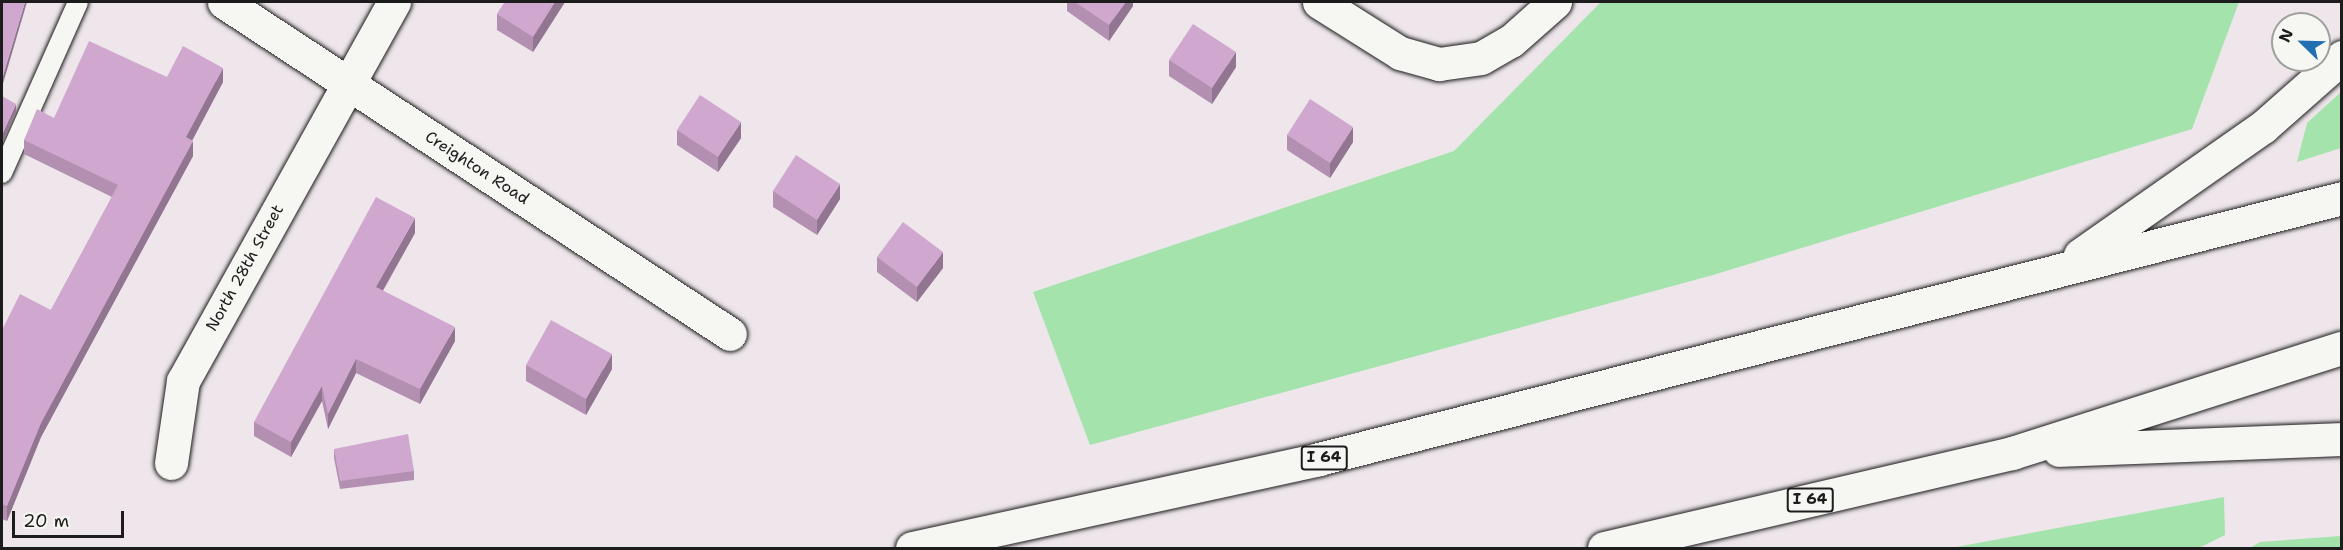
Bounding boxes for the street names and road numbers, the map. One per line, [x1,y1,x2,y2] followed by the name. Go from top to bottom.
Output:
[421,127,533,209] street label: Creighton Road
[202,201,288,335] street label: North 28th Street
[1300,446,1348,470] road number: I 64
[1786,488,1834,512] road number: I 64

